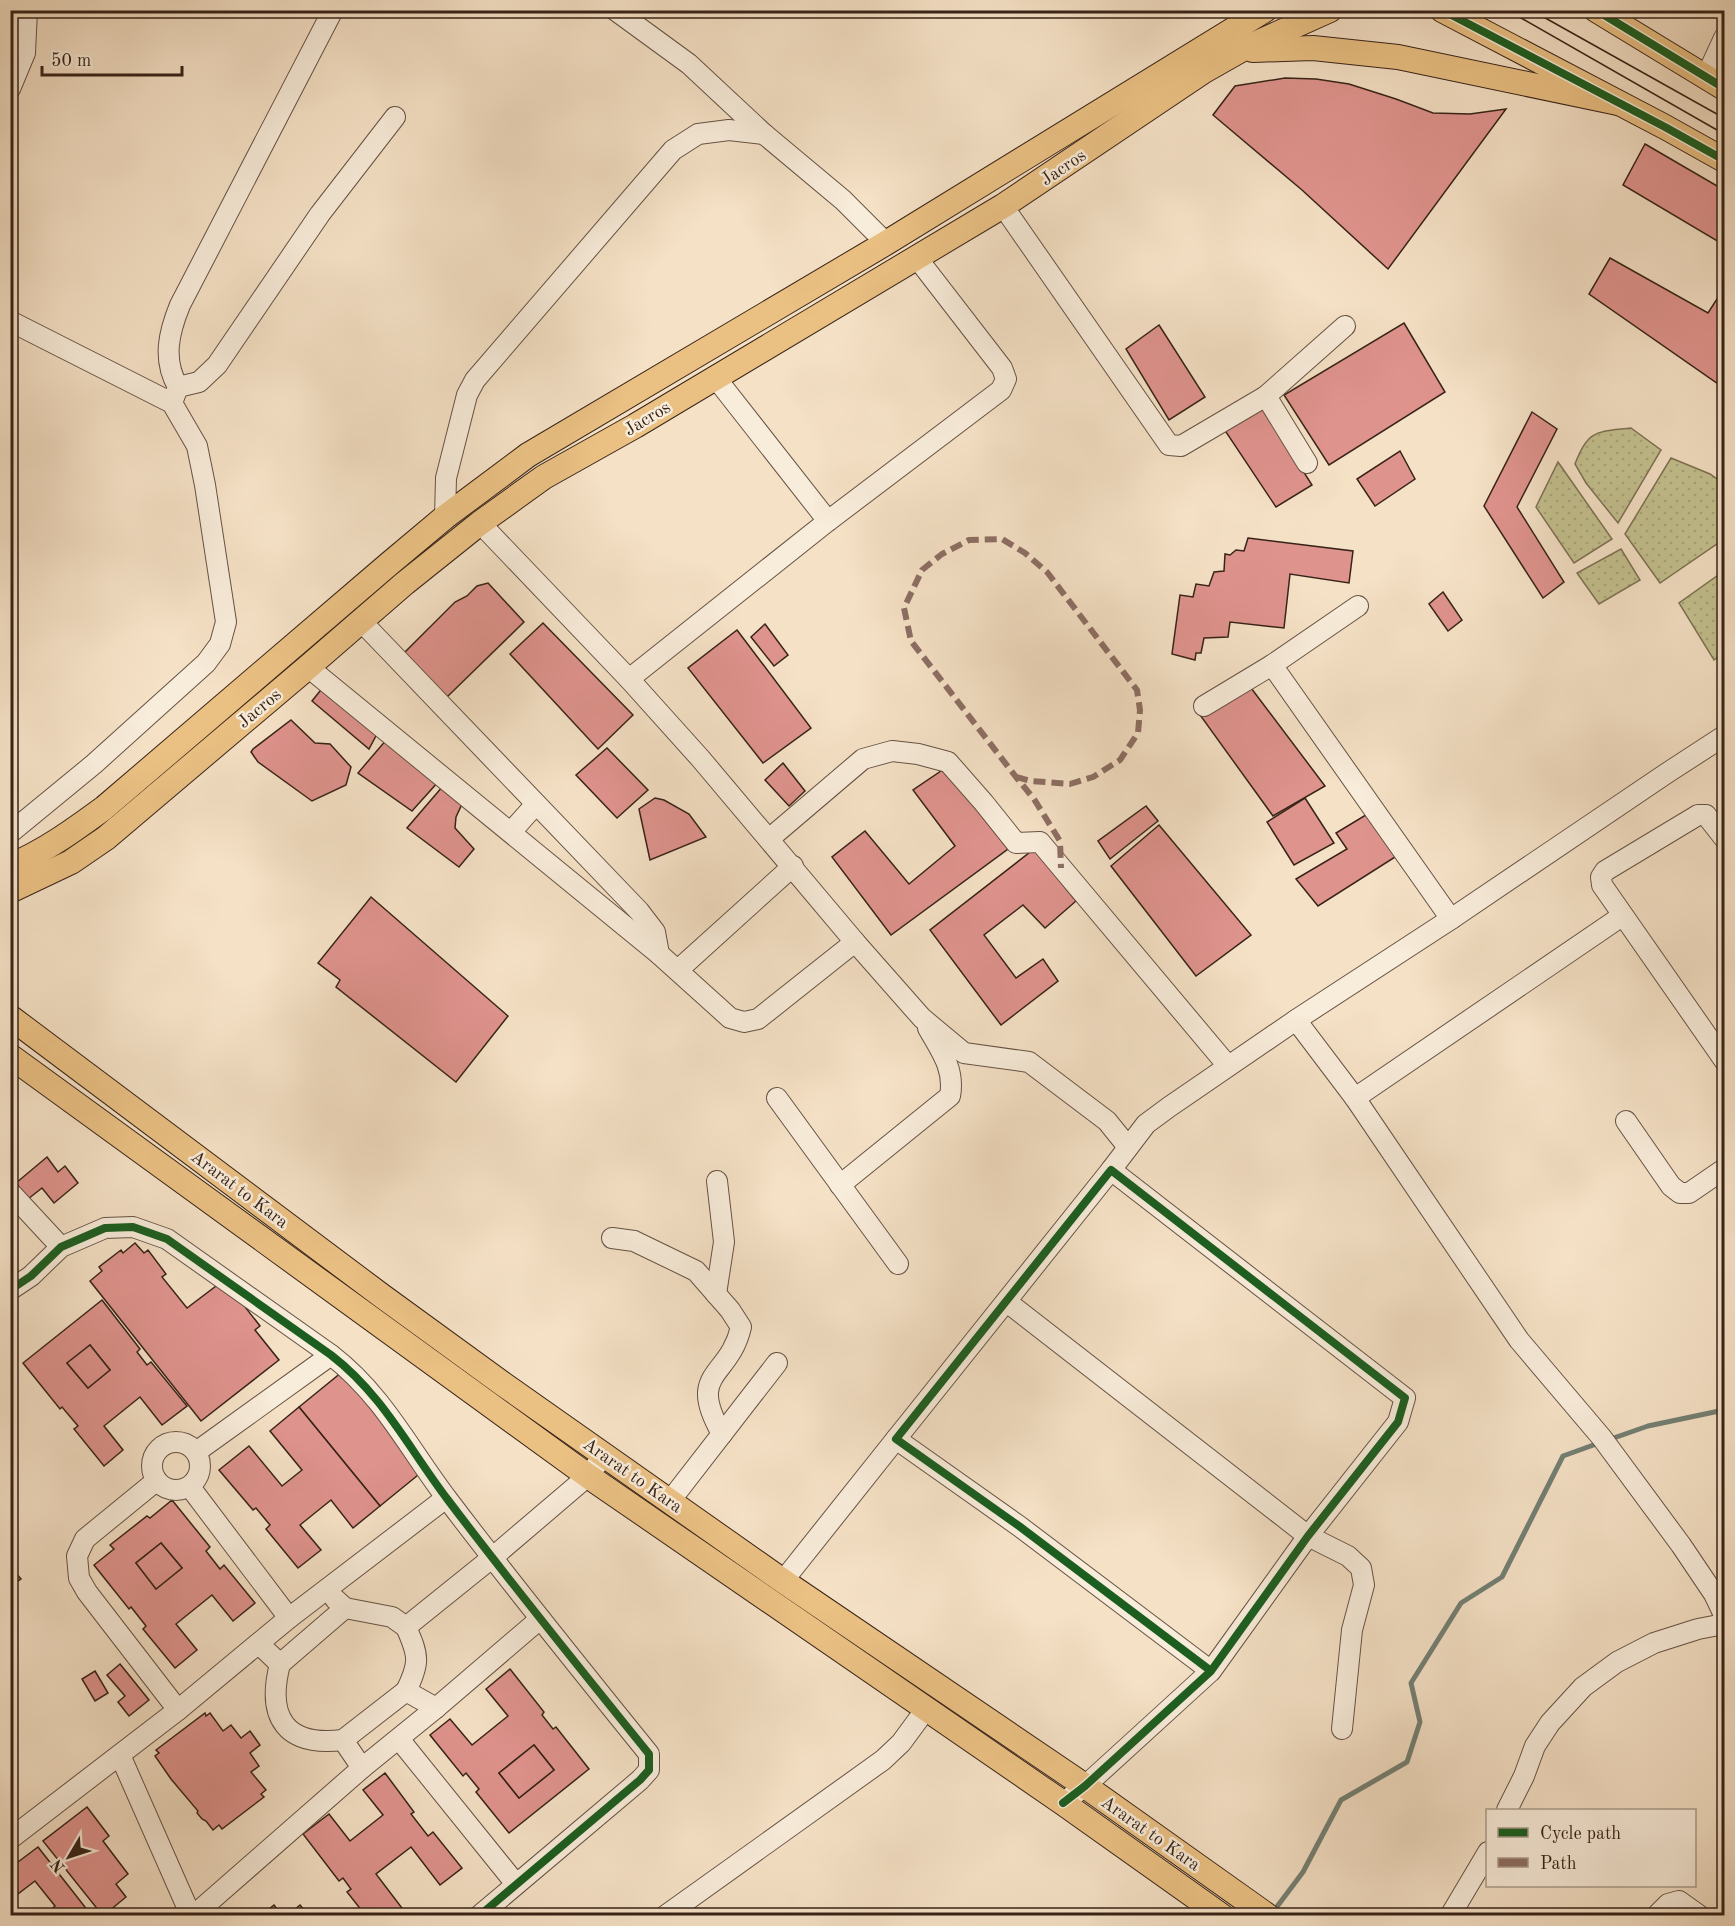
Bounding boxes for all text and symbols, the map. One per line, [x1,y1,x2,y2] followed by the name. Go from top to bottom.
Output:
[42,39,182,77] scale bar
[51,52,91,70] text: 50 m
[1038,146,1090,189] street label: Jacros
[621,398,674,440] street label: Jacros
[234,685,285,732] street label: Jacros
[187,1147,291,1232] street label: Ararat to Kara
[579,1435,685,1517] street label: Ararat to Kara
[1097,1793,1203,1875] street label: Ararat to Kara
[1486,1809,1696,1887] legend
[1540,1825,1621,1843] text: Cycle path
[39,1827,99,1887] north arrow
[48,1855,69,1875] text: N
[1540,1855,1577,1873] text: Path

